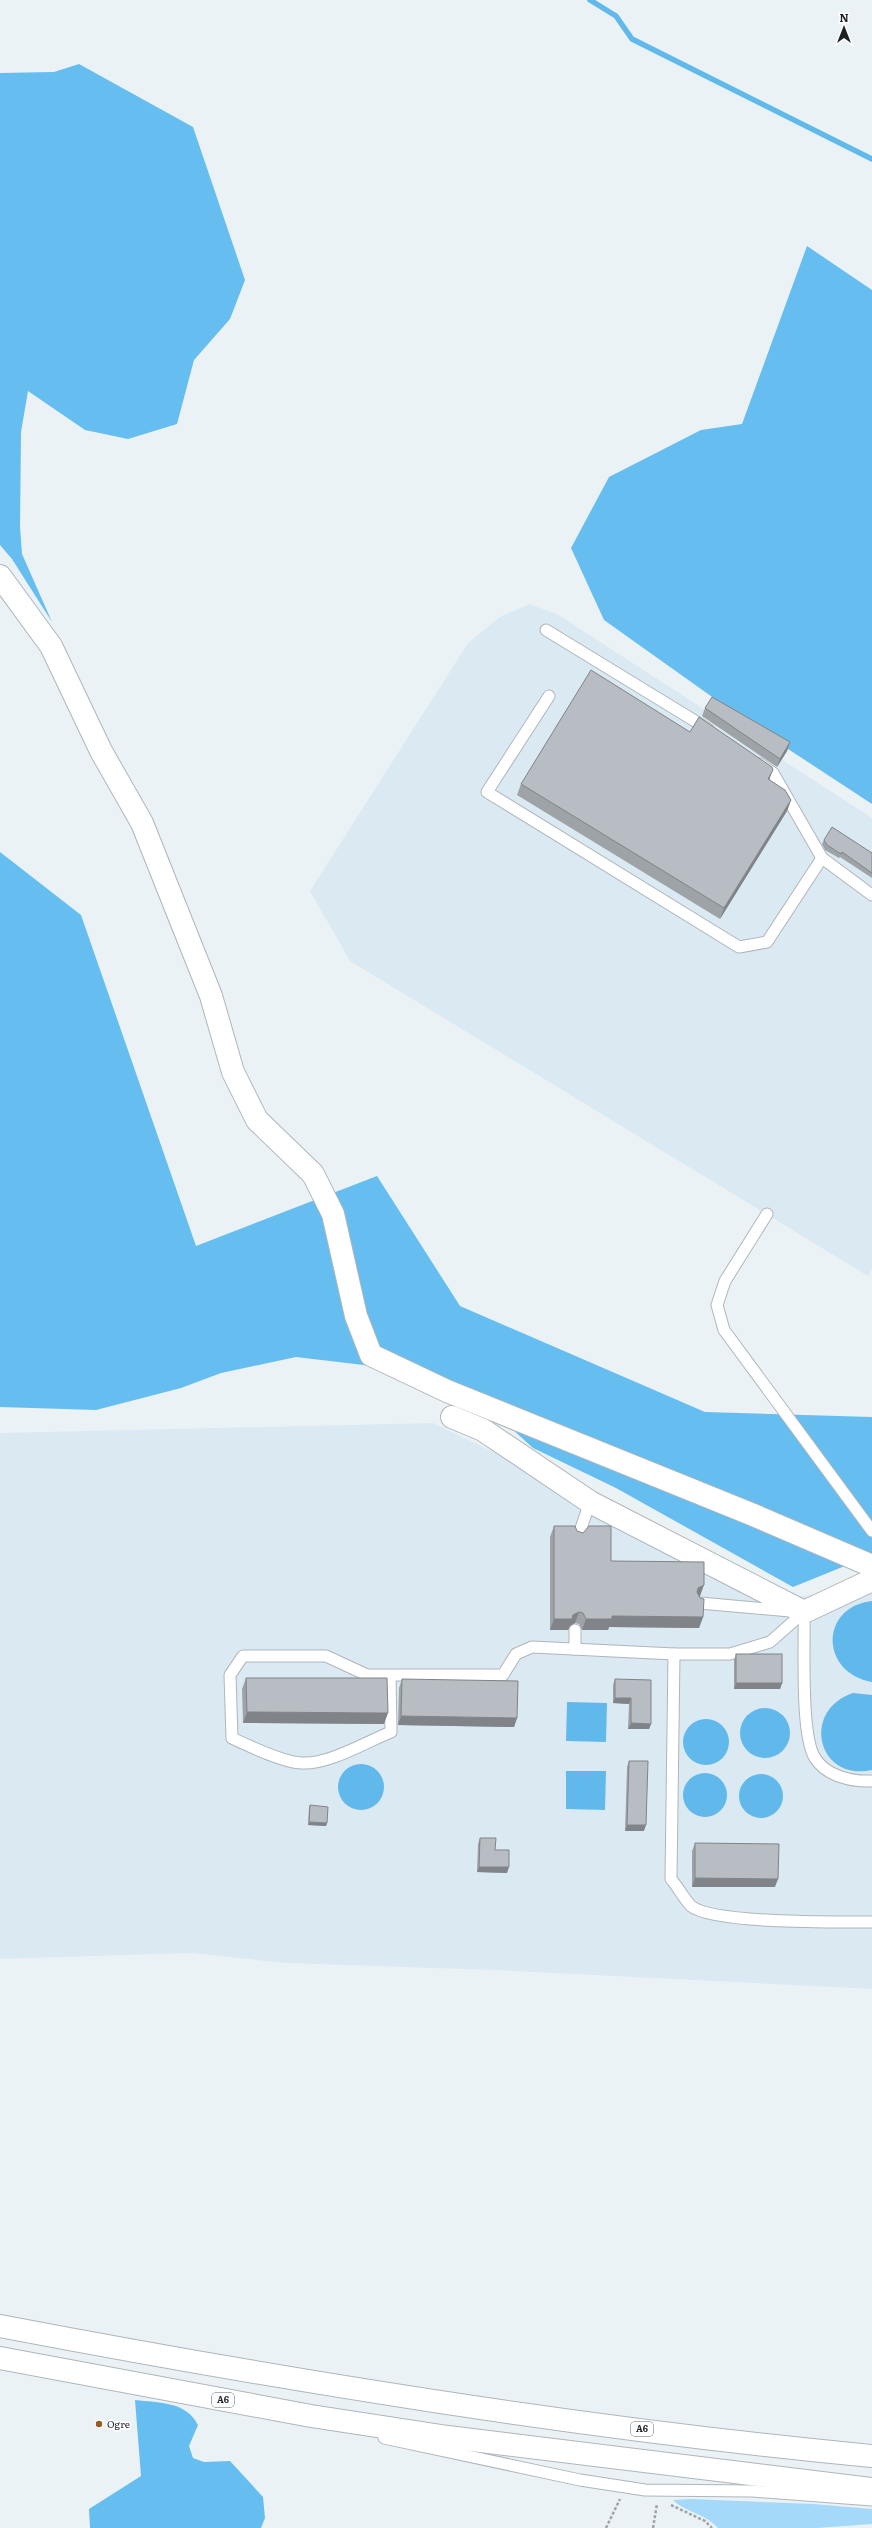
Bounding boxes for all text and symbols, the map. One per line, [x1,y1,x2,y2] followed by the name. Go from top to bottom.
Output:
[824,8,864,48] north arrow
[839,9,849,25] text: N
[212,2393,234,2407] road number: A6
[107,2416,130,2431] place label: Ogre
[94,2419,104,2429] marker: Ogre
[631,2422,653,2436] road number: A6

